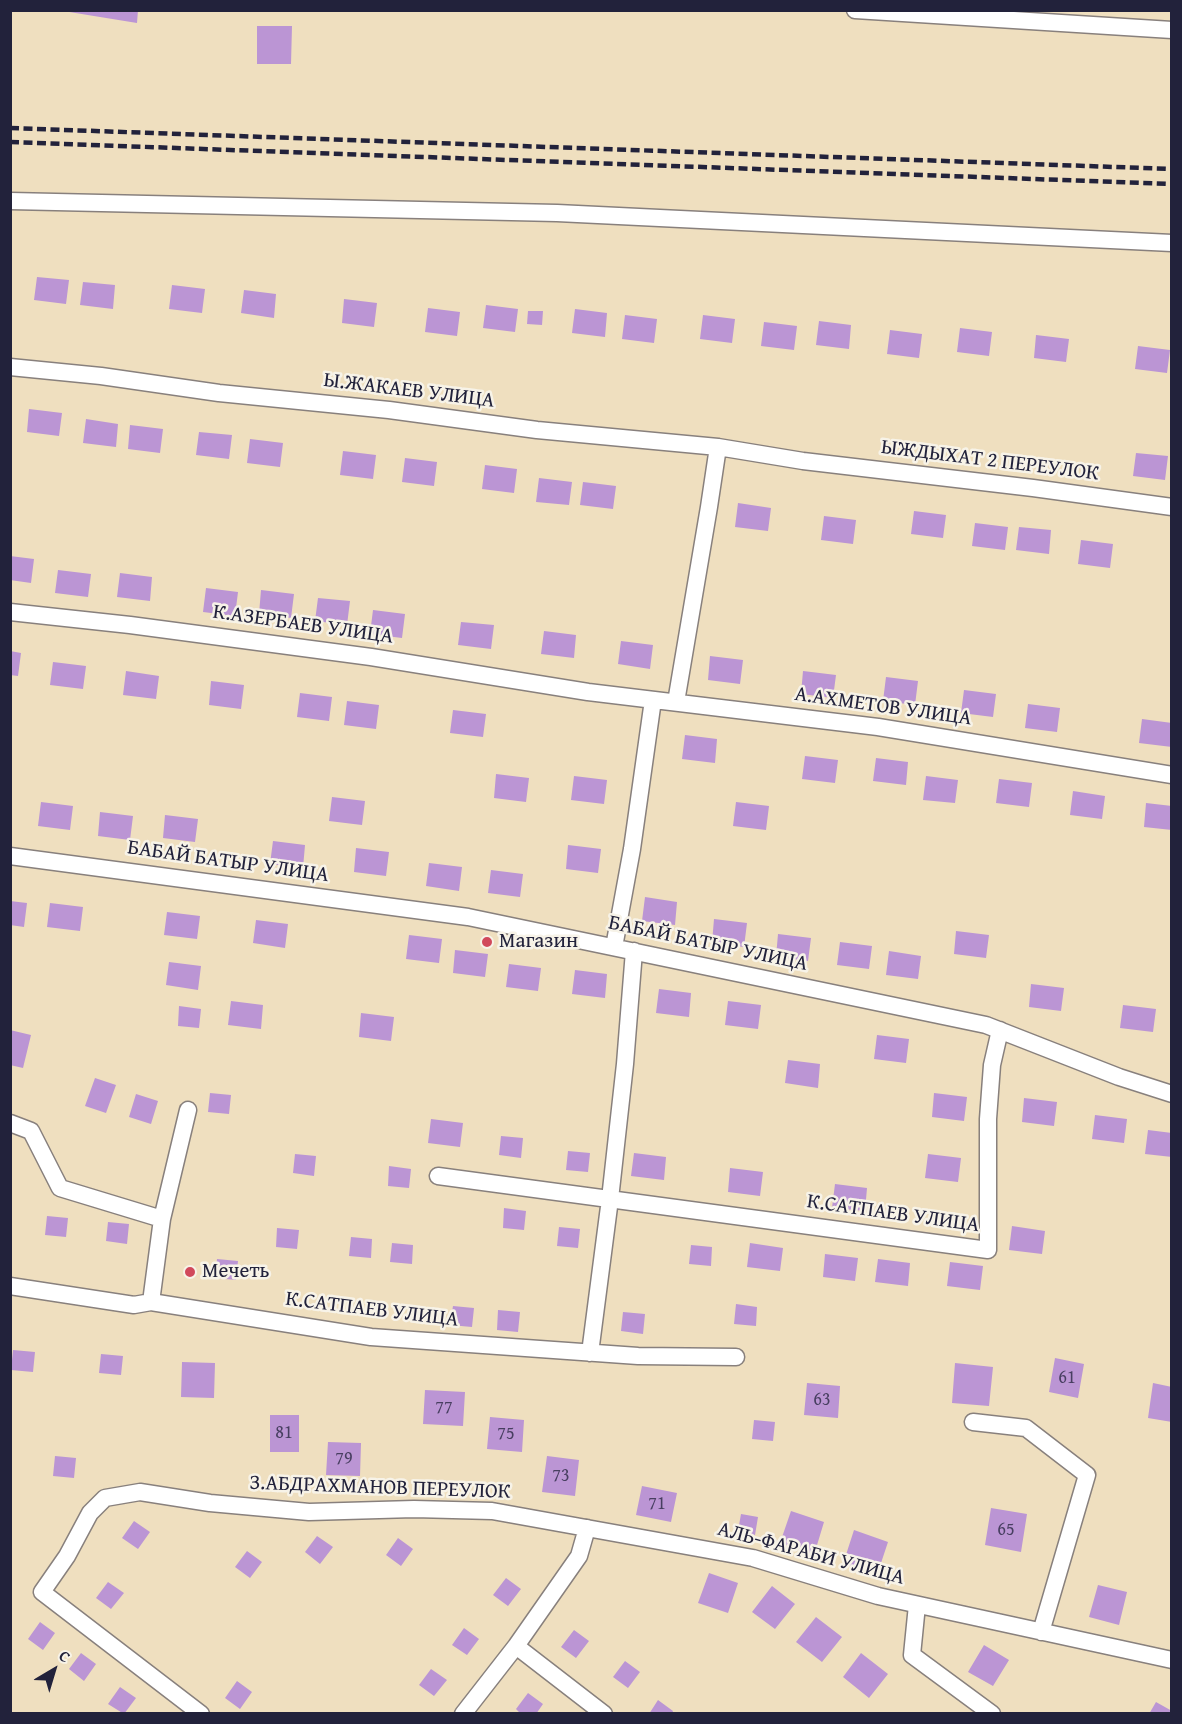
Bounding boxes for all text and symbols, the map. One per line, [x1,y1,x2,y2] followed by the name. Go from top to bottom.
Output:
[322,368,496,414] street label: Ы.ЖАКАЕВ УЛИЦА
[880,435,1100,487] street label: ЫЖДЫХАТ 2 ПЕРЕУЛОК
[211,600,395,650] street label: К.АЗЕРБАЕВ УЛИЦА
[793,682,973,732] street label: А.АХМЕТОВ УЛИЦА
[126,835,330,889] street label: БАБАЙ БАТЫР УЛИЦА
[606,911,810,977] street label: БАБАЙ БАТЫР УЛИЦА
[499,929,578,955] place label: Магазин
[480,935,494,949] marker: Магазин
[805,1189,981,1239] street label: К.САТПАЕВ УЛИЦА
[202,1259,269,1285] place label: Мечеть
[183,1265,197,1279] marker: Мечеть
[284,1287,460,1333] street label: К.САТПАЕВ УЛИЦА
[1058,1367,1076,1389] house number: 61
[813,1389,831,1411] house number: 63
[435,1397,453,1419] house number: 77
[275,1422,293,1444] house number: 81
[497,1423,515,1445] house number: 75
[335,1448,353,1470] house number: 79
[552,1465,570,1487] house number: 73
[249,1471,511,1505] street label: З.АБДРАХМАНОВ ПЕРЕУЛОК
[648,1493,666,1515] house number: 71
[715,1517,907,1591] street label: АЛЬ-ФАРАБИ УЛИЦА
[997,1519,1015,1541] house number: 65
[24,1640,84,1700] north arrow
[54,1644,76,1668] text: С

